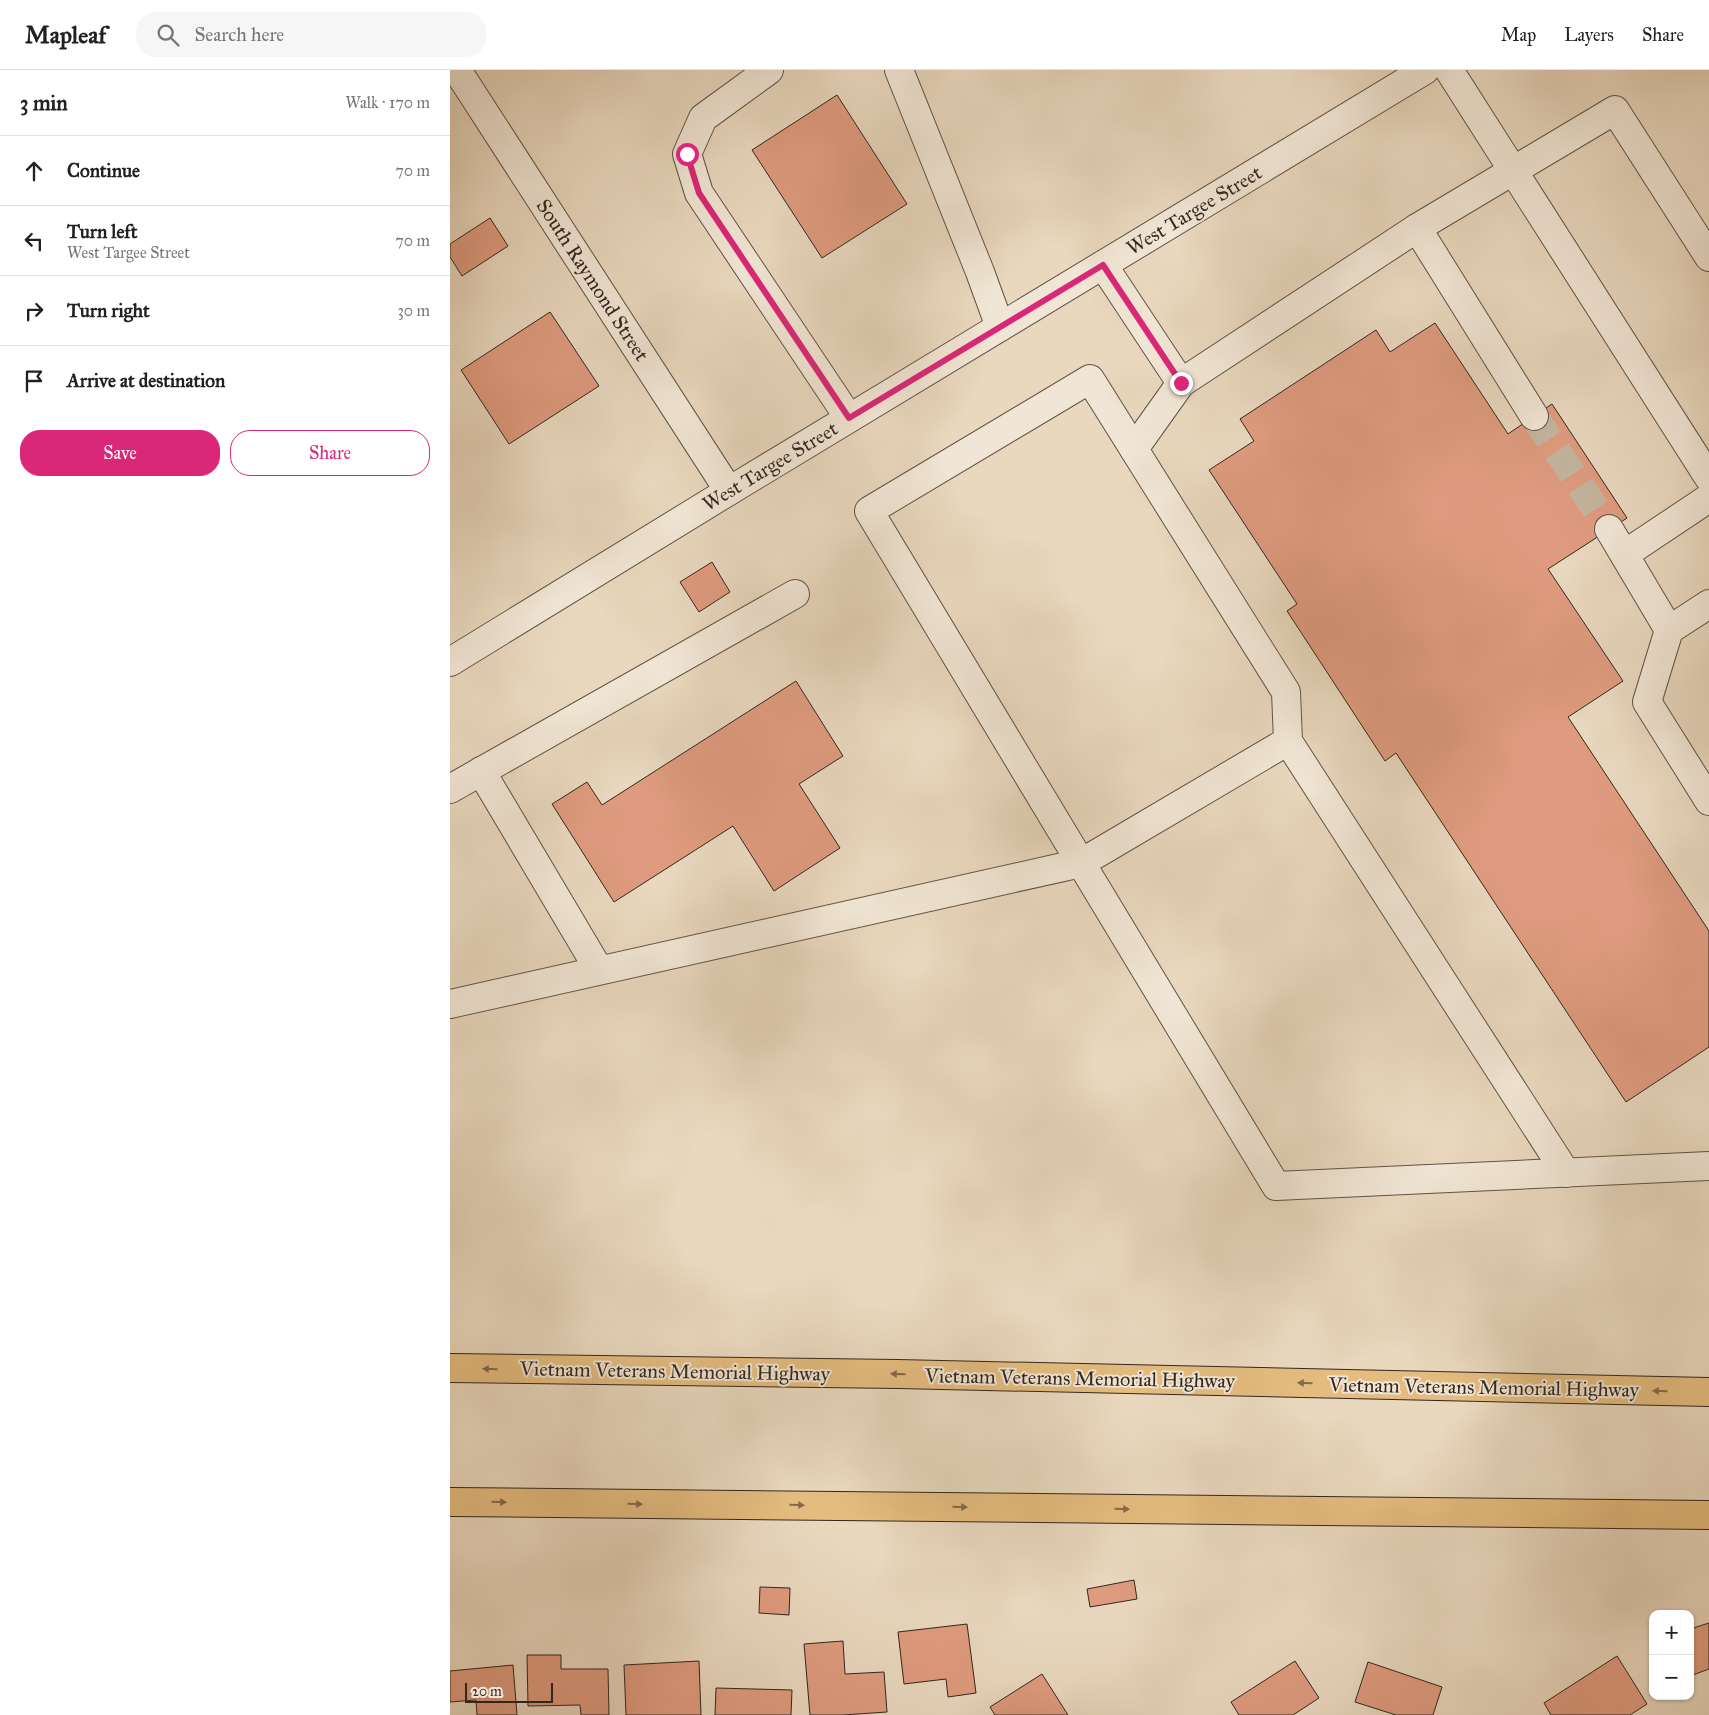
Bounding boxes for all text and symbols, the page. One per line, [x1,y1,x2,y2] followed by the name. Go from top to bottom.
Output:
[136,12,486,57] search box
[25,20,106,50] text: Mapleaf
[154,21,182,49] icon: search
[194,23,284,46] text: Search here
[1501,24,1536,46] text: Map
[1564,24,1614,46] text: Layers
[1642,24,1684,46] text: Share
[20,90,68,116] text: 3 min
[346,93,430,112] text: Walk · 170 m
[676,143,699,166] route start
[20,157,48,185] icon: ahead
[67,159,140,182] text: Continue
[1122,160,1267,261] street label: West Targee Street
[395,161,430,180] text: 70 m
[532,194,654,366] street label: South Raymond Street
[67,220,137,243] text: Turn left
[20,227,48,255] icon: left
[395,231,430,250] text: 70 m
[67,243,190,262] text: West Targee Street
[20,297,48,325] icon: right
[67,299,150,322] text: Turn right
[397,301,430,320] text: 30 m
[20,367,48,395] icon: arrive
[67,369,225,392] text: Arrive at destination
[1170,372,1193,395] route end
[698,416,843,517] street label: West Targee Street
[20,430,220,476] button: Save
[230,430,430,476] button: Share
[519,1356,831,1387] street label: Vietnam Veterans Memorial Highway
[924,1363,1236,1394] street label: Vietnam Veterans Memorial Highway
[482,1365,498,1373] one-way arrow
[890,1370,906,1378] one-way arrow
[1328,1372,1640,1403] street label: Vietnam Veterans Memorial Highway
[1297,1379,1313,1387] one-way arrow
[1652,1386,1668,1394] one-way arrow
[491,1498,507,1506] one-way arrow
[627,1500,643,1508] one-way arrow
[790,1501,806,1509] one-way arrow
[952,1503,968,1511] one-way arrow
[1115,1505,1131,1513] one-way arrow
[1649,1610,1694,1700] map controls
[1649,1610,1694,1655] button: +
[1649,1655,1694,1700] button: −
[465,1680,552,1703] scale bar
[472,1683,502,1700] text: 20 m

